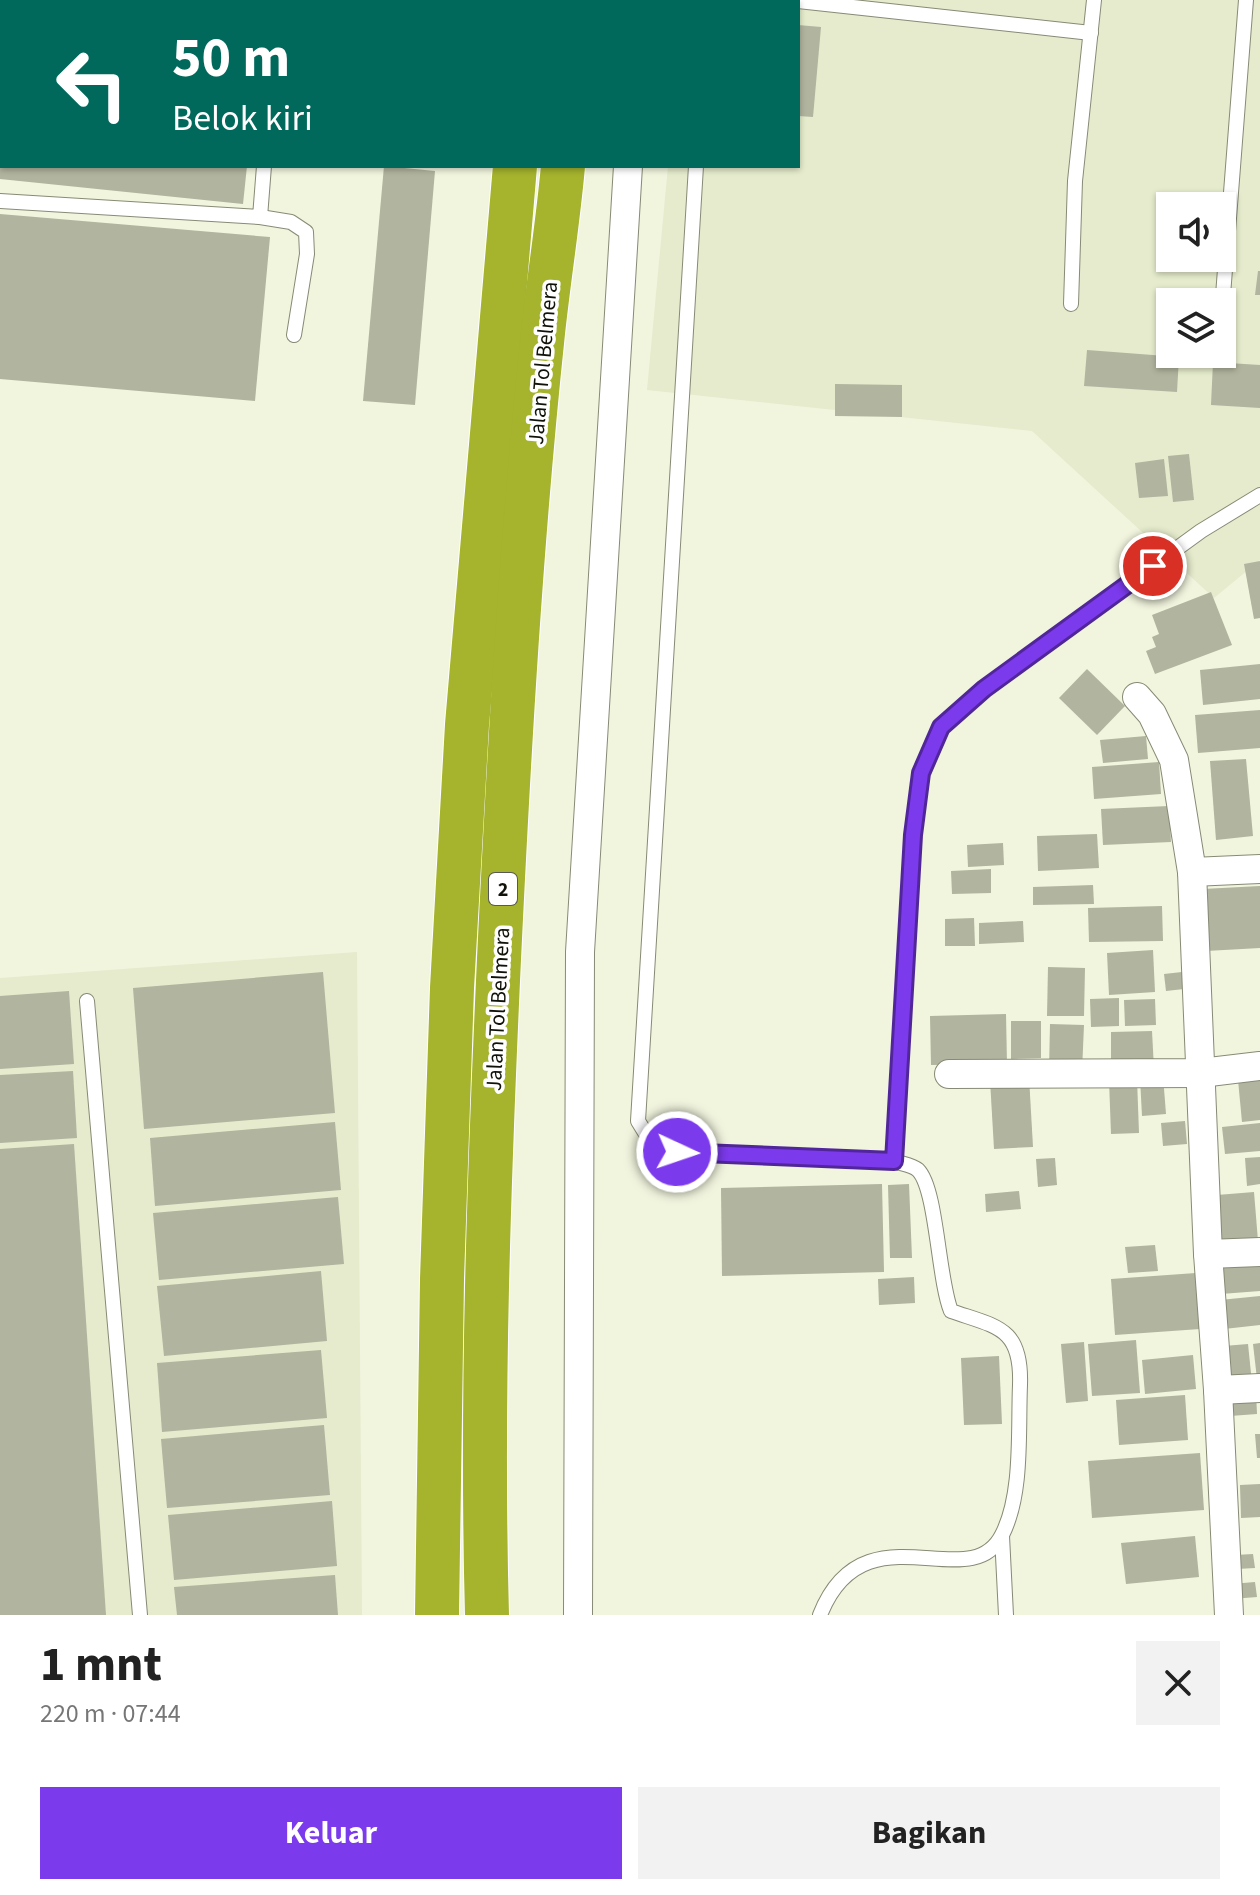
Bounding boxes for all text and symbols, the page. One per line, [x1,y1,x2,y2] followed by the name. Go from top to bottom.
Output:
[172,19,290,98] text: 50 m
[40,32,144,136] icon: left
[172,93,313,144] text: Belok kiri
[1156,192,1236,368] map controls
[1156,192,1236,272] button: sound
[520,280,566,446] street label: Jalan Tol Belmera
[1156,288,1236,368] button: layers
[1119,532,1187,600] pin
[1131,544,1175,588] icon: arrive
[489,873,517,905] road number: 2
[478,926,518,1092] street label: Jalan Tol Belmera
[635,1110,719,1194] position arrow
[40,1631,162,1699] text: 1 mnt
[1136,1641,1220,1725] button: close
[40,1695,181,1732] text: 220 m · 07:44
[40,1787,622,1879] button: Keluar
[638,1787,1220,1879] button: Bagikan

